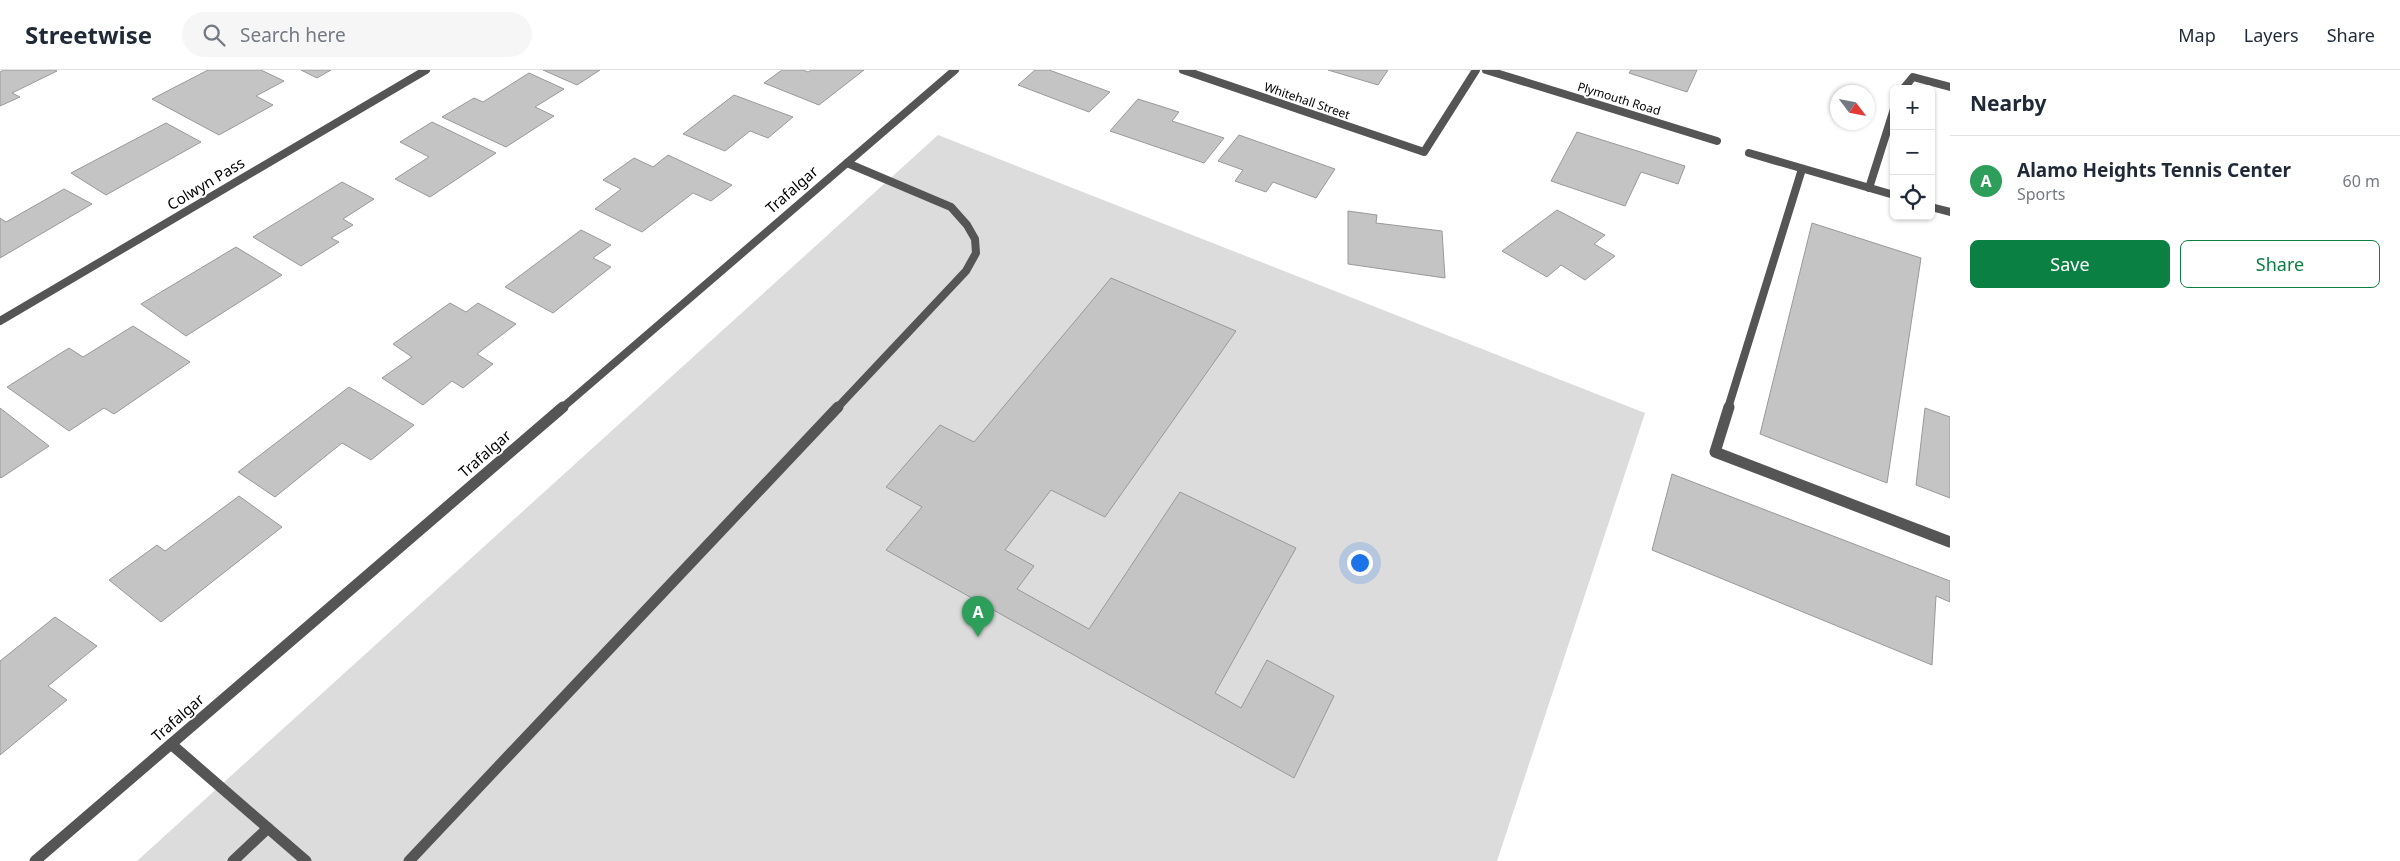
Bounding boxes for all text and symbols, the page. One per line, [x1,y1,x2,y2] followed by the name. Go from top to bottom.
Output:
[182,12,532,57] search box
[25,18,152,51] text: Streetwise
[200,21,228,49] icon: search
[240,22,346,48] text: Search here
[2178,23,2216,47] text: Map
[2244,23,2299,47] text: Layers
[2327,23,2375,47] text: Share
[1262,78,1353,123] street label: Whitehall Street
[1576,78,1663,119] street label: Plymouth Road
[1830,85,1875,130] north arrow
[1890,85,1935,220] map controls
[1890,85,1935,130] button: +
[1970,89,2046,117] text: Nearby
[1890,130,1935,175] button: −
[163,152,248,214] street label: Colwyn Pass
[2017,157,2291,183] text: Alamo Heights Tennis Center
[761,161,822,218] street label: Trafalgar
[1980,170,1992,192] text: A
[2343,170,2380,192] text: 60 m
[1890,175,1935,220] button: locate
[2017,183,2065,205] text: Sports
[1970,240,2170,288] button: Save
[2180,240,2380,288] button: Share
[454,425,515,482] street label: Trafalgar
[1347,550,1373,576] your location
[962,596,994,637] pin: A
[147,689,208,746] street label: Trafalgar

